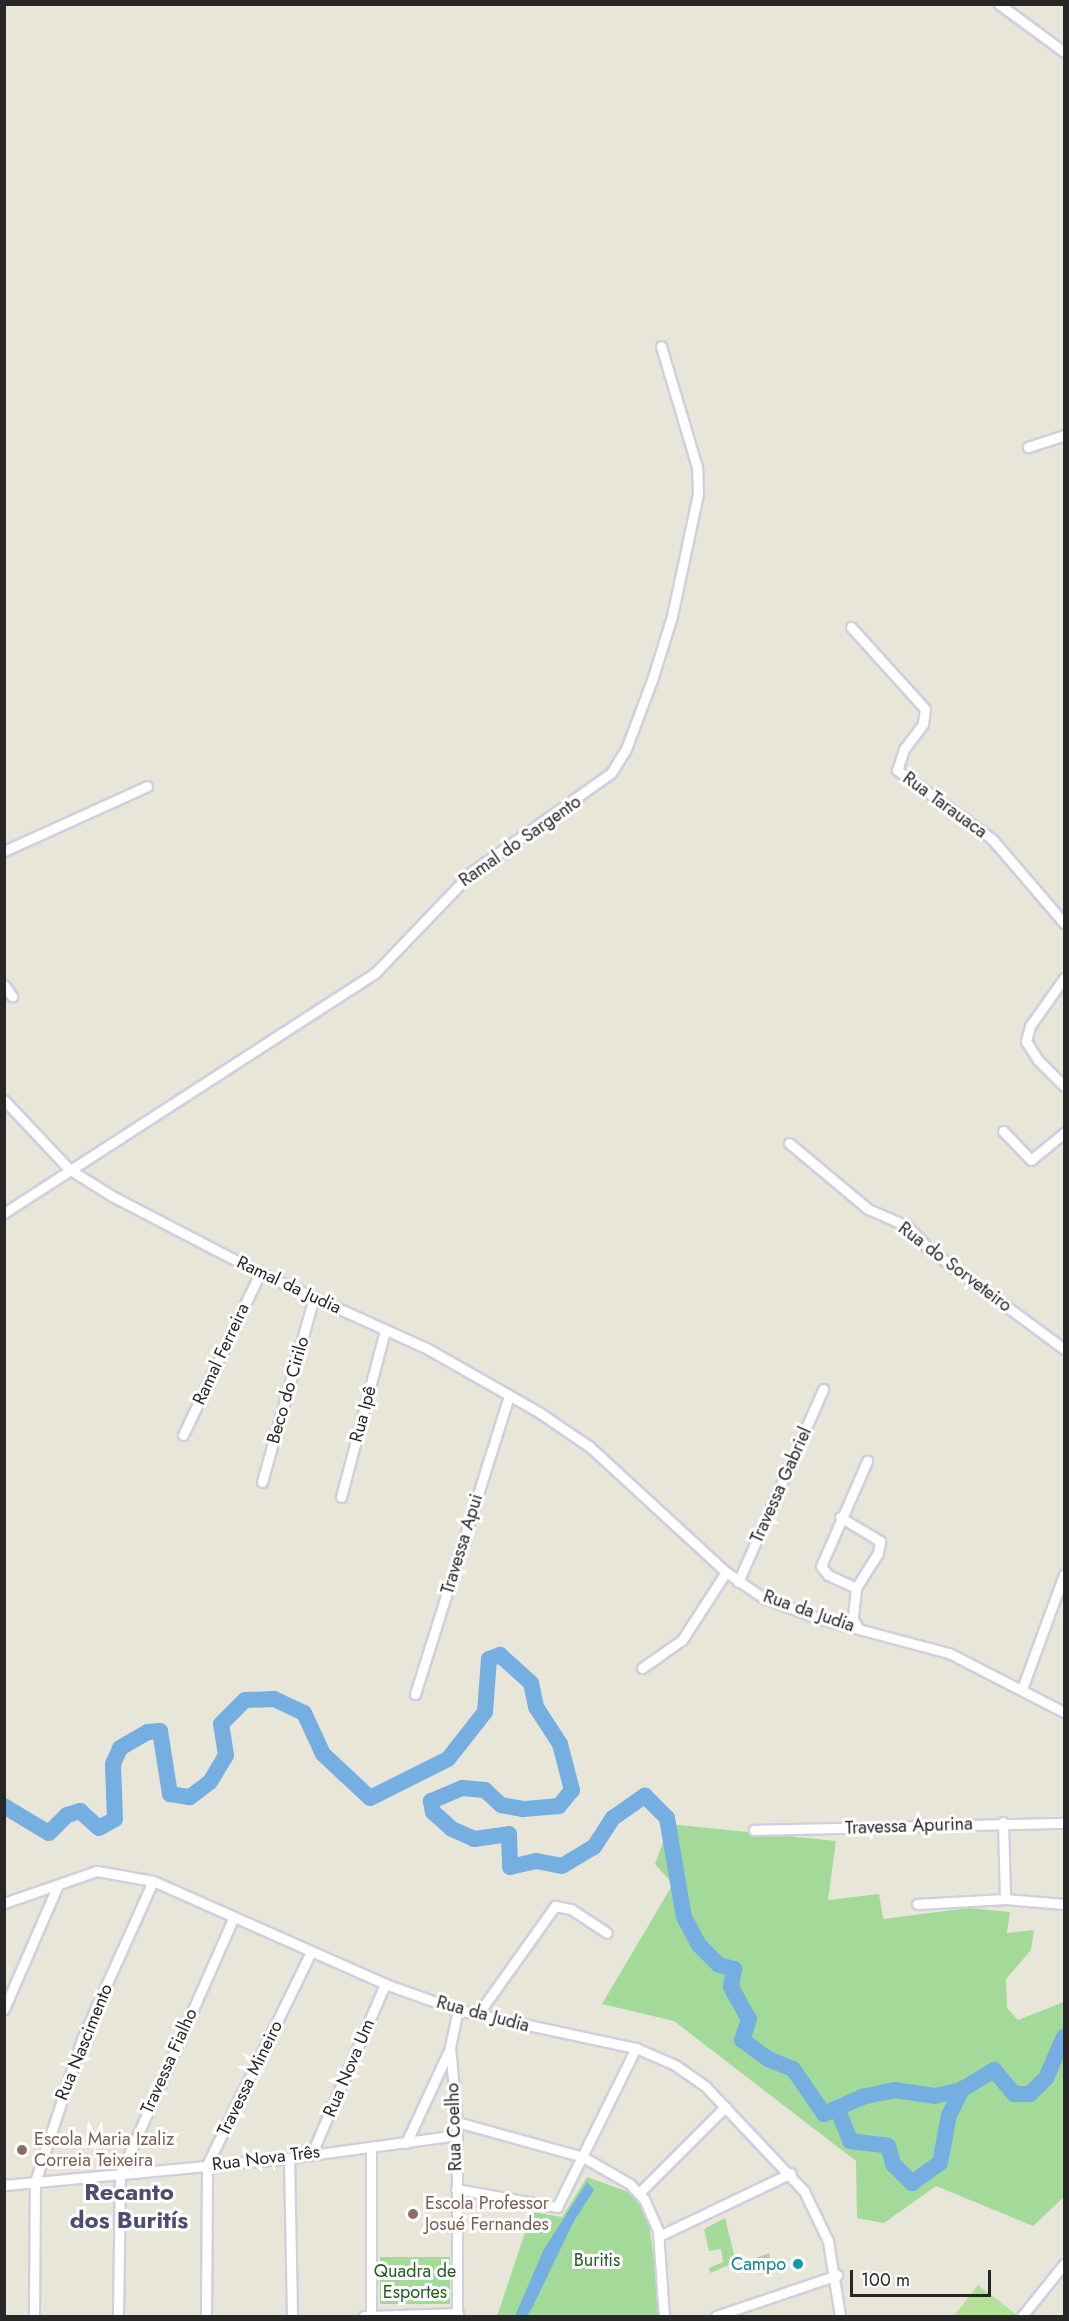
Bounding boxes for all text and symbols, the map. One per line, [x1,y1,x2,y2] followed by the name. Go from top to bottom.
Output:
[899,767,991,843] street label: Rua Tarauaca
[455,791,585,891] street label: Ramal do Sargento
[894,1217,1016,1317] street label: Rua do Sorveteiro
[233,1251,345,1319] street label: Ramal da Judia
[188,1300,254,1408] street label: Ramal Ferreira
[262,1334,314,1446] street label: Beco do Cirilo
[345,1383,381,1445] street label: Rua Ipê
[746,1424,816,1546] street label: Travessa Gabriel
[437,1491,487,1597] street label: Travessa Apui
[760,1585,858,1637] street label: Rua da Judia
[845,1813,973,1839] street label: Travessa Apurina
[51,1981,117,2103] street label: Rua Nascimento
[434,1991,532,2037] street label: Rua da Judia
[136,2005,202,2117] street label: Travessa Fialho
[319,2016,379,2120] street label: Rua Nova Um
[213,2017,287,2139] street label: Travessa Mineiro
[442,2082,466,2172] street label: Rua Coelho
[34,2129,174,2172] place label: Escola Maria Izaliz Correia Teixeira
[211,2141,321,2175] street label: Rua Nova Três
[15,2143,29,2157] marker: Escola Maria Izaliz Correia Teixeira
[70,2178,188,2234] district label: Recanto dos Buritís
[425,2193,549,2236] place label: Escola Professor Josué Fernandes
[406,2207,420,2221] marker: Escola Professor Josué Fernandes
[574,2249,620,2271] park label: Buritis
[731,2253,786,2275] place label: Campo
[791,2257,805,2271] marker: Campo
[853,2258,994,2296] scale bar
[374,2261,456,2304] park label: Quadra de Esportes
[861,2267,910,2293] text: 100 m

